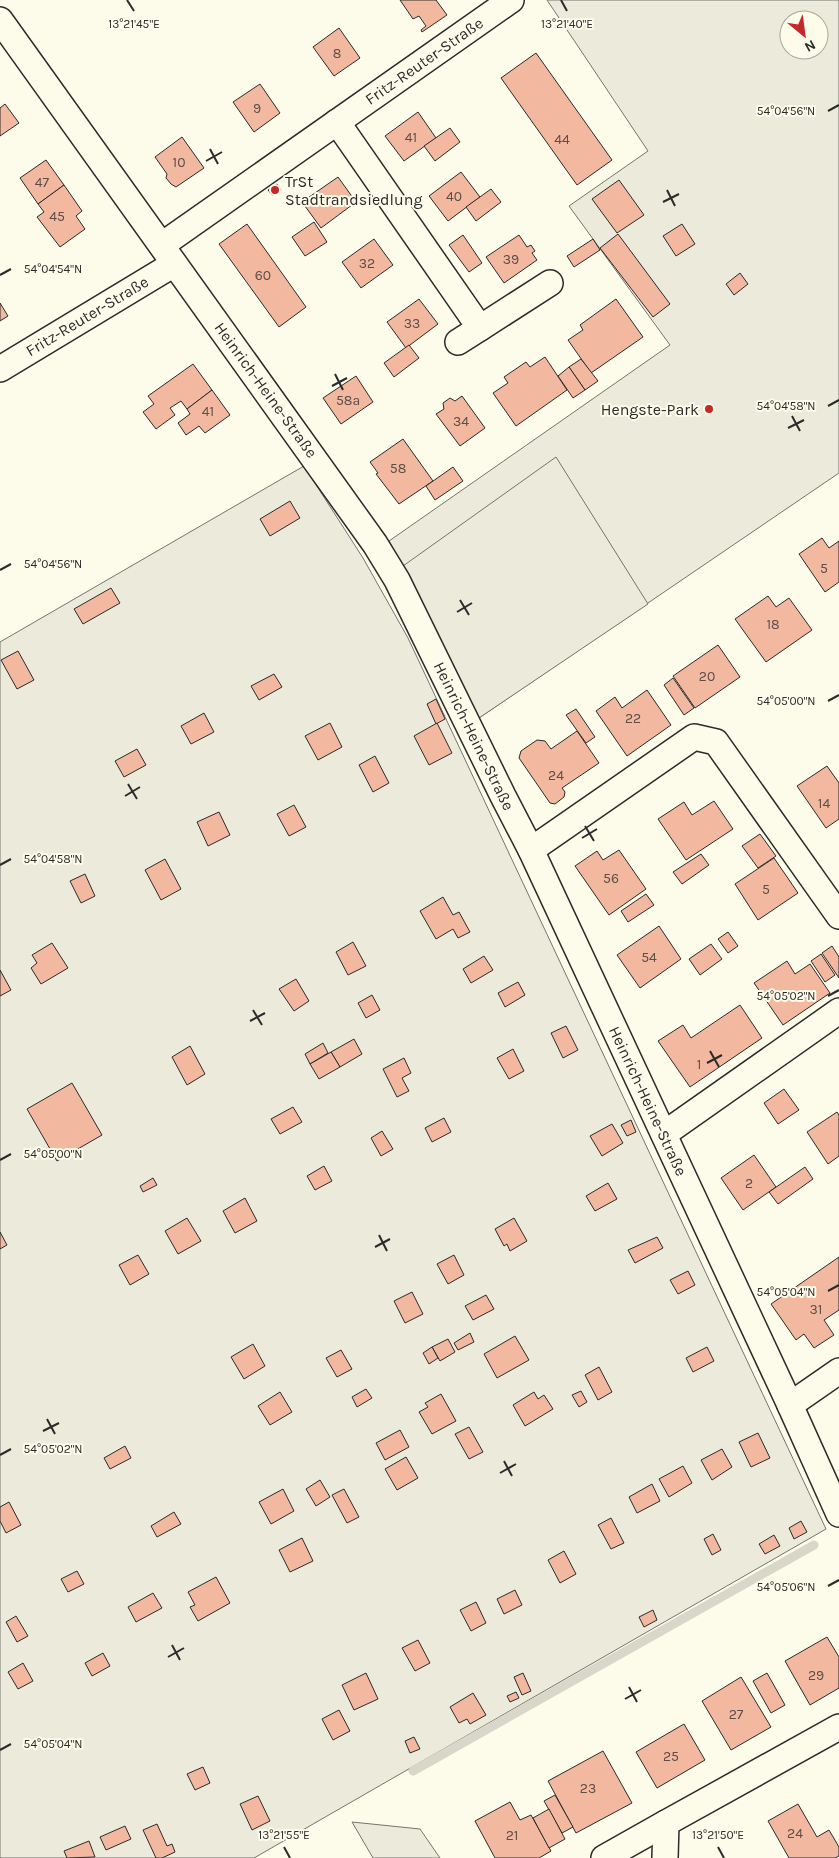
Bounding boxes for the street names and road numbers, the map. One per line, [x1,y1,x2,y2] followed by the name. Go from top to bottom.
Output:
[361,13,487,109] street label: Fritz-Reuter-Straße
[22,272,152,360] street label: Fritz-Reuter-Straße
[210,319,322,461] street label: Heinrich-Heine-Straße
[430,659,518,813] street label: Heinrich-Heine-Straße
[605,1023,691,1179] street label: Heinrich-Heine-Straße

